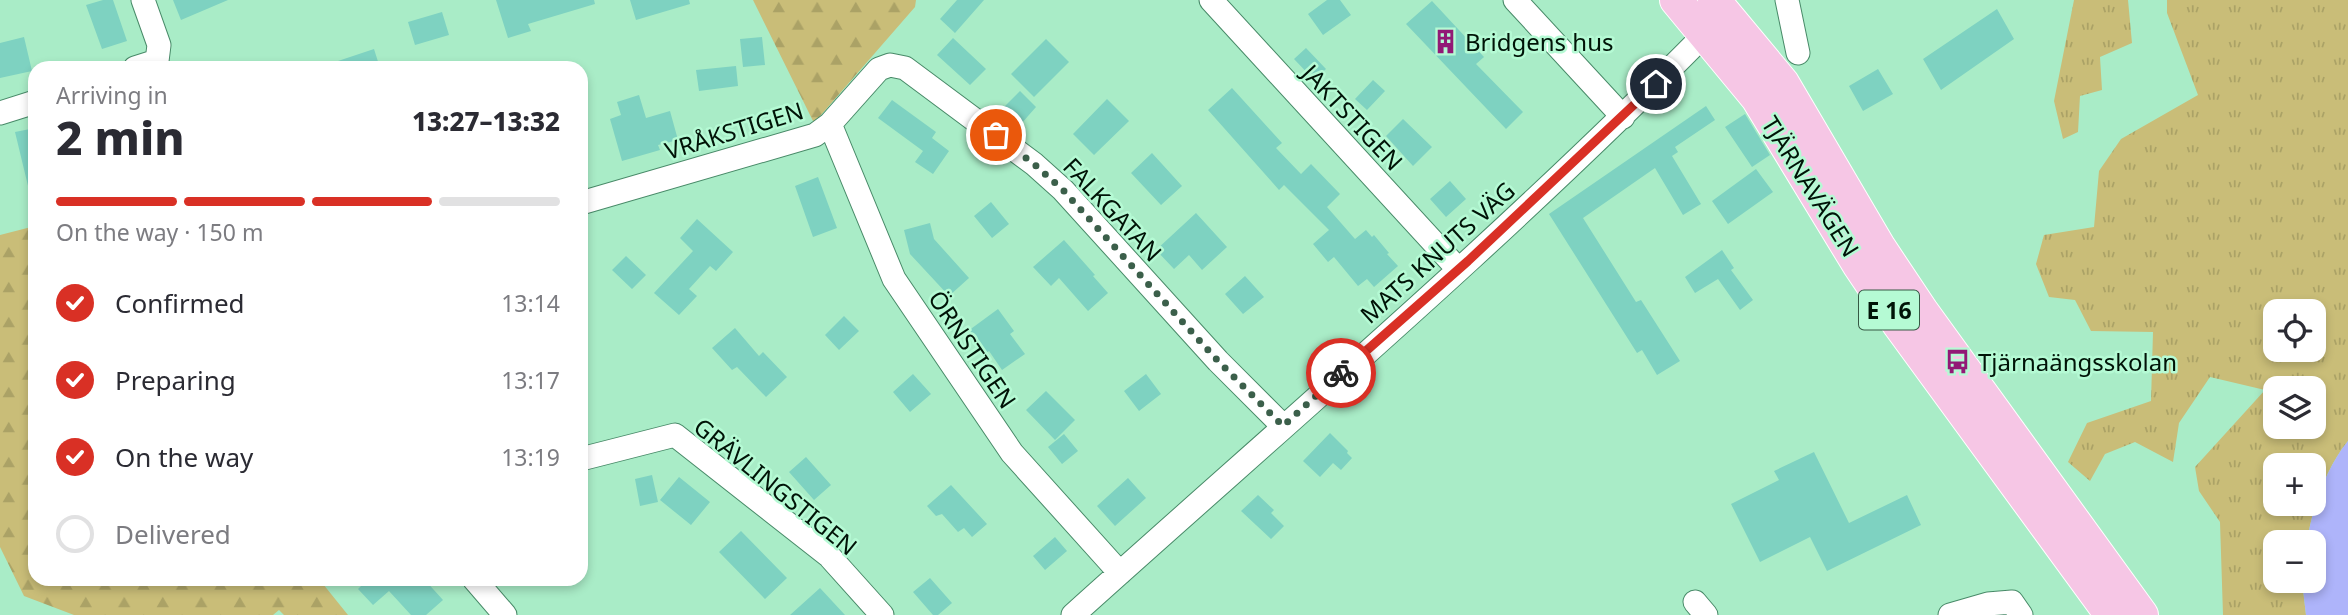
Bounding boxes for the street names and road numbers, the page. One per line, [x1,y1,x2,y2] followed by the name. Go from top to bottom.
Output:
[1294,55,1411,177] street label: JAKTSTIGEN
[661,93,807,167] street label: VRÅKSTIGEN
[1755,109,1867,263] street label: TJÄRNAVÄGEN
[1056,150,1170,268] street label: FALKGATAN
[1353,174,1521,330] street label: MATS KNUTS VÄG
[921,284,1025,414] street label: ÖRNSTIGEN
[1859,290,1919,330] road number: E 16
[687,410,865,562] street label: GRÄVLINGSTIGEN

